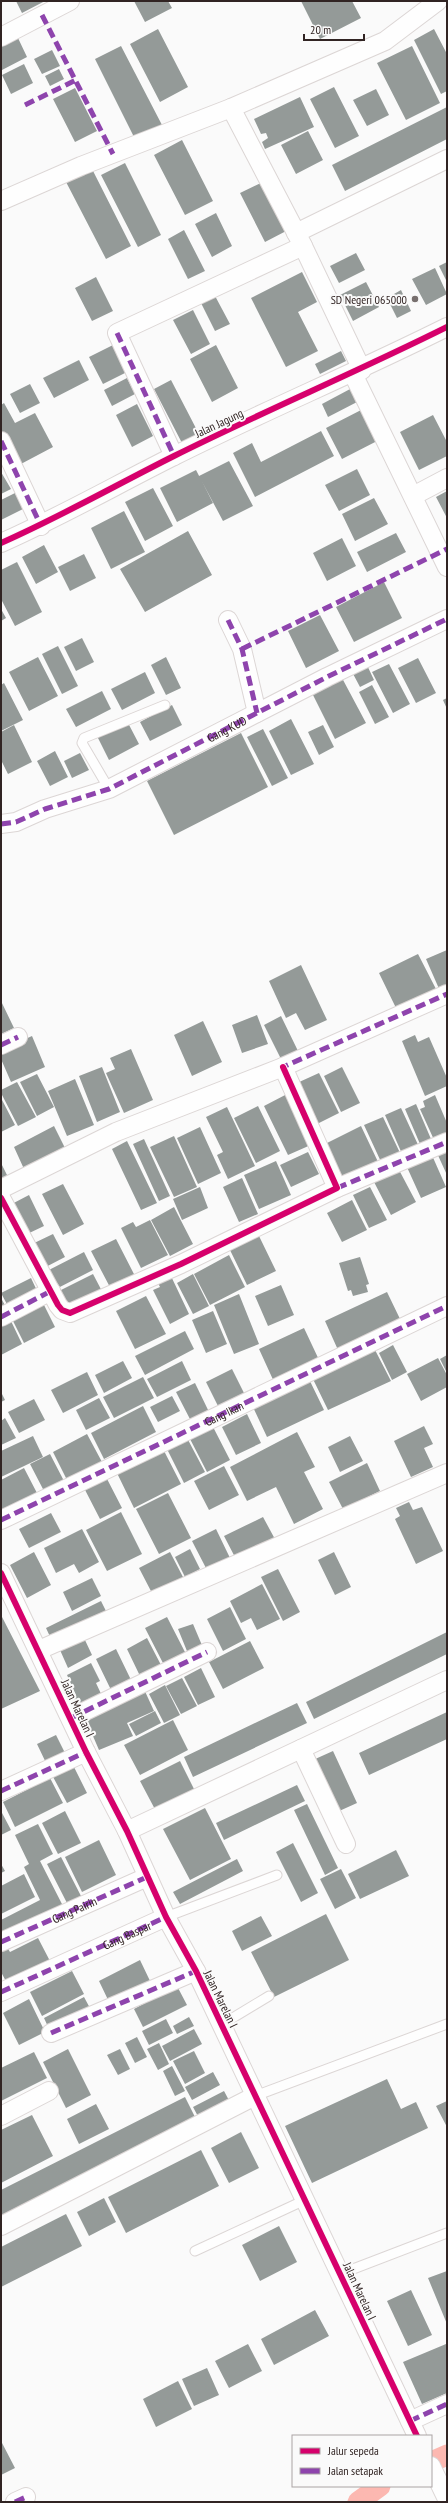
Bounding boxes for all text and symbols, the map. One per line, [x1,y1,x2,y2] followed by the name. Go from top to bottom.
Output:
[304,16,364,42] scale bar
[310,22,331,37] text: 20 m
[331,292,407,307] place label: SD Negeri 065000
[410,294,420,304] marker: SD Negeri 065000
[192,405,246,441] street label: Jalan Jagung
[204,712,249,745] street label: Gang KUD
[202,1397,246,1429] street label: Gang Ikan
[58,1676,98,1739] street label: Jalan Marelan I
[49,1893,99,1926] street label: Gang Pairin
[100,1917,154,1952] street label: Gang Baspar
[200,1967,241,2030] street label: Jalan Marelan I
[340,2259,380,2322] street label: Jalan Marelan I
[292,2435,432,2487] legend
[327,2443,379,2458] text: Jalur sepeda
[327,2463,383,2478] text: Jalan setapak

